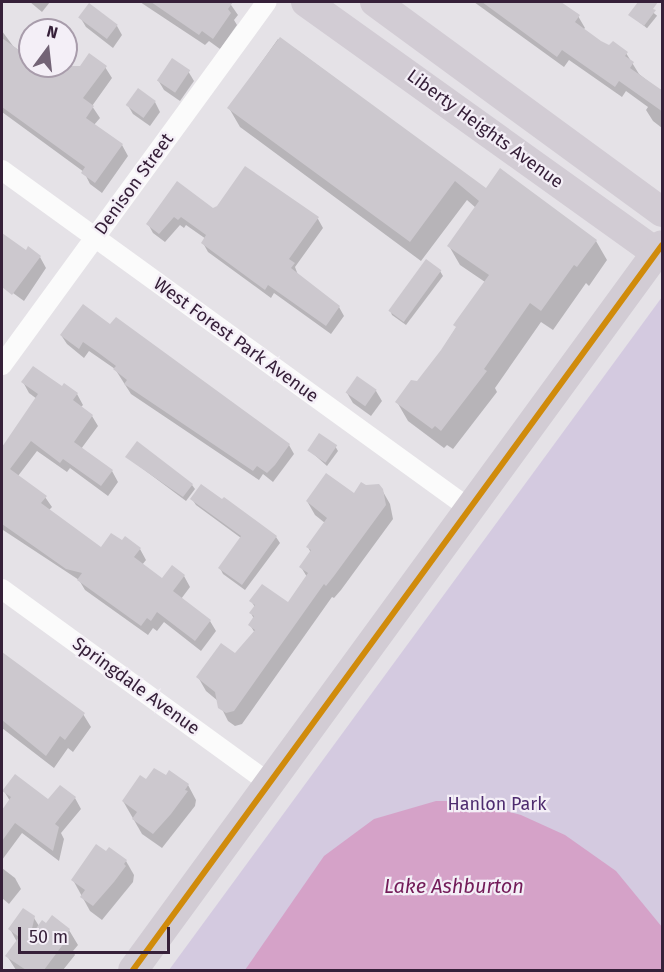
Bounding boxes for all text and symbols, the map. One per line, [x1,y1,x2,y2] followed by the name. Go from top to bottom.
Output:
[18,18,78,78] north arrow
[45,22,60,43] text: N
[403,65,567,193] street label: Liberty Heights Avenue
[90,129,178,239] street label: Denison Street
[149,273,323,407] street label: West Forest Park Avenue
[68,633,204,739] street label: Springdale Avenue
[447,793,547,815] park label: Hanlon Park
[384,874,524,898] water label: Lake Ashburton
[21,915,172,953] scale bar
[29,926,68,948] text: 50 m

